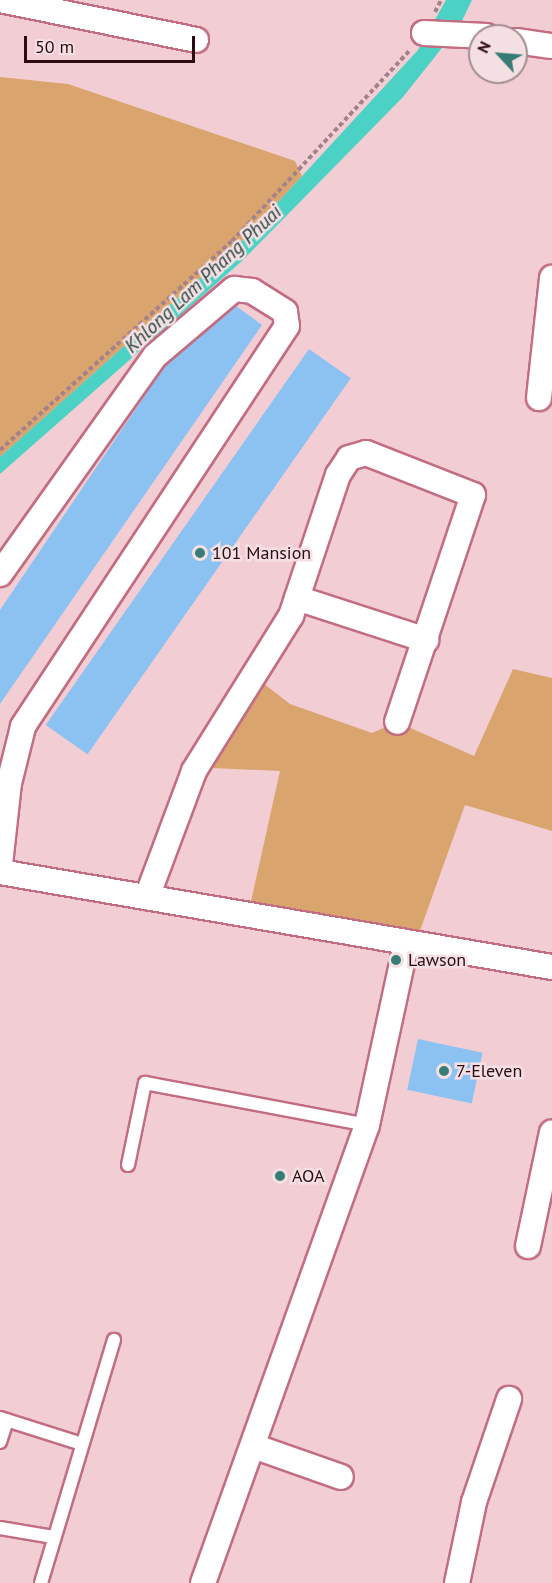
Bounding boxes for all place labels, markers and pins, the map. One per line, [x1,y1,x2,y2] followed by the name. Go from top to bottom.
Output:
[212,542,311,564] place label: 101 Mansion
[193,546,207,560] marker: 101 Mansion
[408,949,466,971] place label: Lawson
[389,953,403,967] marker: Lawson
[456,1060,522,1082] place label: 7-Eleven
[437,1064,451,1078] marker: 7-Eleven
[292,1165,324,1187] place label: AOA
[273,1169,287,1183] marker: AOA

